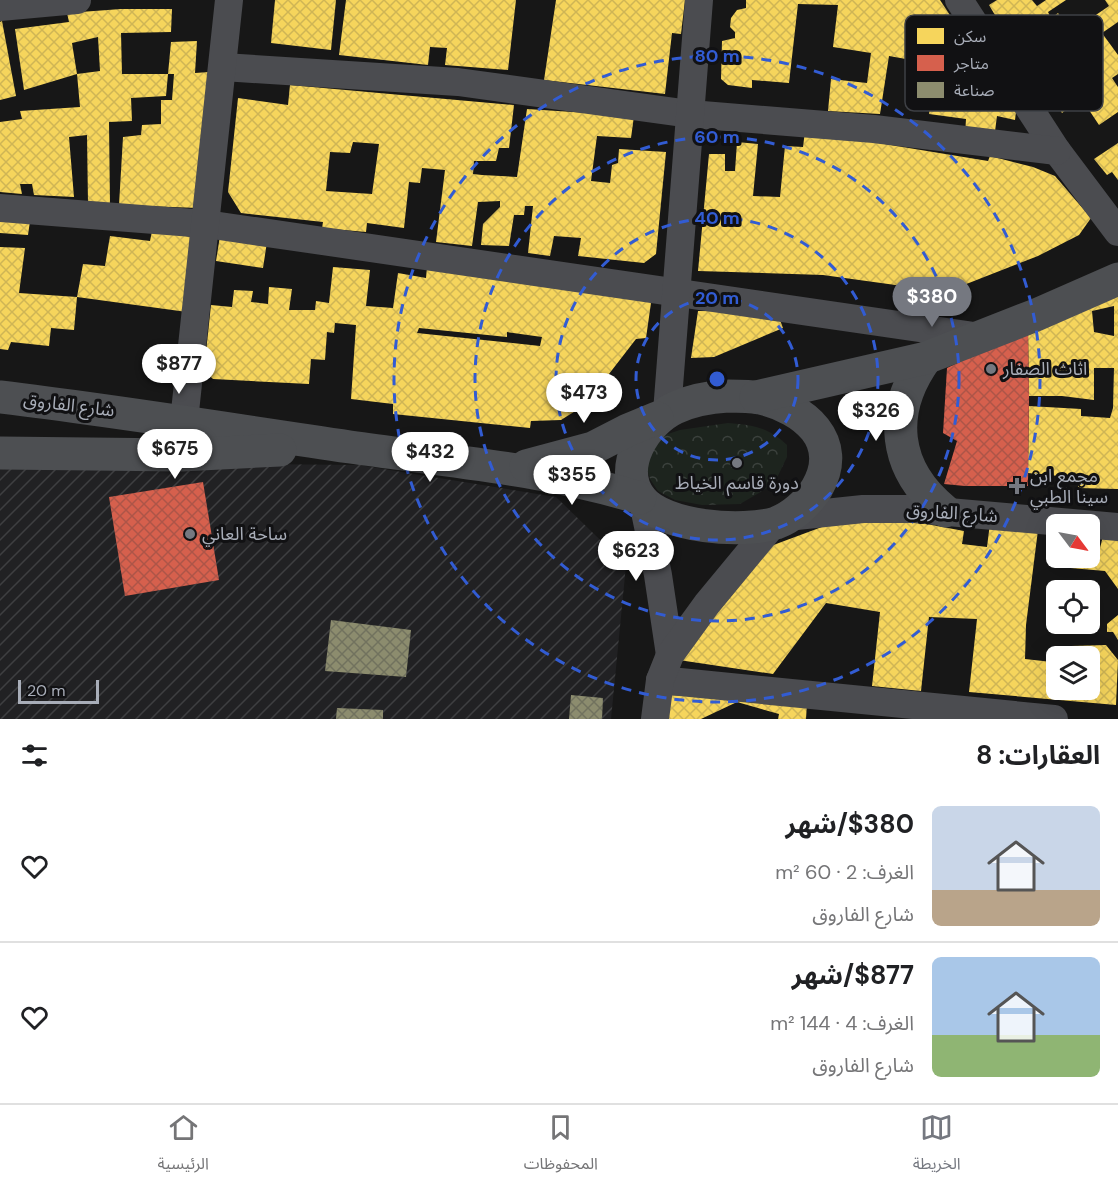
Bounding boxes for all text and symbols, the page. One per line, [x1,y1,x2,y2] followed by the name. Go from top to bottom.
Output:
[905,15,1103,111] legend
[954,26,986,47] text: سكن
[694,44,740,68] text: 80 m
[953,53,989,74] text: متاجر
[954,80,994,101] text: صناعة
[694,125,740,149] text: 60 m
[694,206,740,230] text: 40 m
[896,277,968,328] pin: $380
[907,283,957,309] text: $380
[695,286,739,310] text: 20 m
[143,344,215,395] pin: $877
[156,350,202,376] text: $877
[1002,357,1087,381] place label: اثاث الصفار
[984,362,998,376] marker: اثاث الصفار
[707,369,727,389] centre of rings
[548,373,620,424] pin: $473
[560,379,608,405] text: $473
[22,388,116,424] street label: شارع الفاروق
[840,391,912,442] pin: $326
[852,397,900,423] text: $326
[139,429,211,480] pin: $675
[394,432,466,483] pin: $432
[151,435,199,461] text: $675
[406,438,454,464] text: $432
[536,455,608,506] pin: $355
[730,456,744,470] marker: دورة قاسم الخياط
[547,461,597,487] text: $355
[1030,464,1108,510] place label: مجمع ابن سينا الطبي
[675,471,799,496] place label: دورة قاسم الخياط
[1008,477,1026,495] marker: مجمع ابن سينا الطبي
[905,498,999,530] street label: شارع الفاروق
[1046,514,1100,568] north arrow
[1046,514,1100,700] map controls
[202,522,287,547] place label: ساحة العاني
[183,527,197,541] marker: ساحة العاني
[600,531,672,582] pin: $623
[612,537,660,563] text: $623
[1046,580,1100,634] button: locate
[1046,646,1100,700] button: layers
[18,677,99,704] scale bar
[27,680,66,701] text: 20 m
[976,738,1100,772] text: العقارات: 8
[18,739,51,772] icon: filters
[785,807,914,841] text: $380/شهر
[980,830,1052,902] icon: home
[18,850,51,883] icon: heart
[775,859,914,885] text: الغرف: 2 · 60 m²
[812,901,914,927] text: شارع الفاروق
[792,958,914,992] text: $877/شهر
[980,981,1052,1053] icon: home
[18,1001,51,1034] icon: heart
[770,1010,914,1036] text: الغرف: 4 · 144 m²
[812,1052,914,1078] text: شارع الفاروق
[157,1111,209,1181] tab: الرئيسية
[524,1111,598,1181] tab: المحفوظات
[913,1111,961,1181] tab: الخريطة

